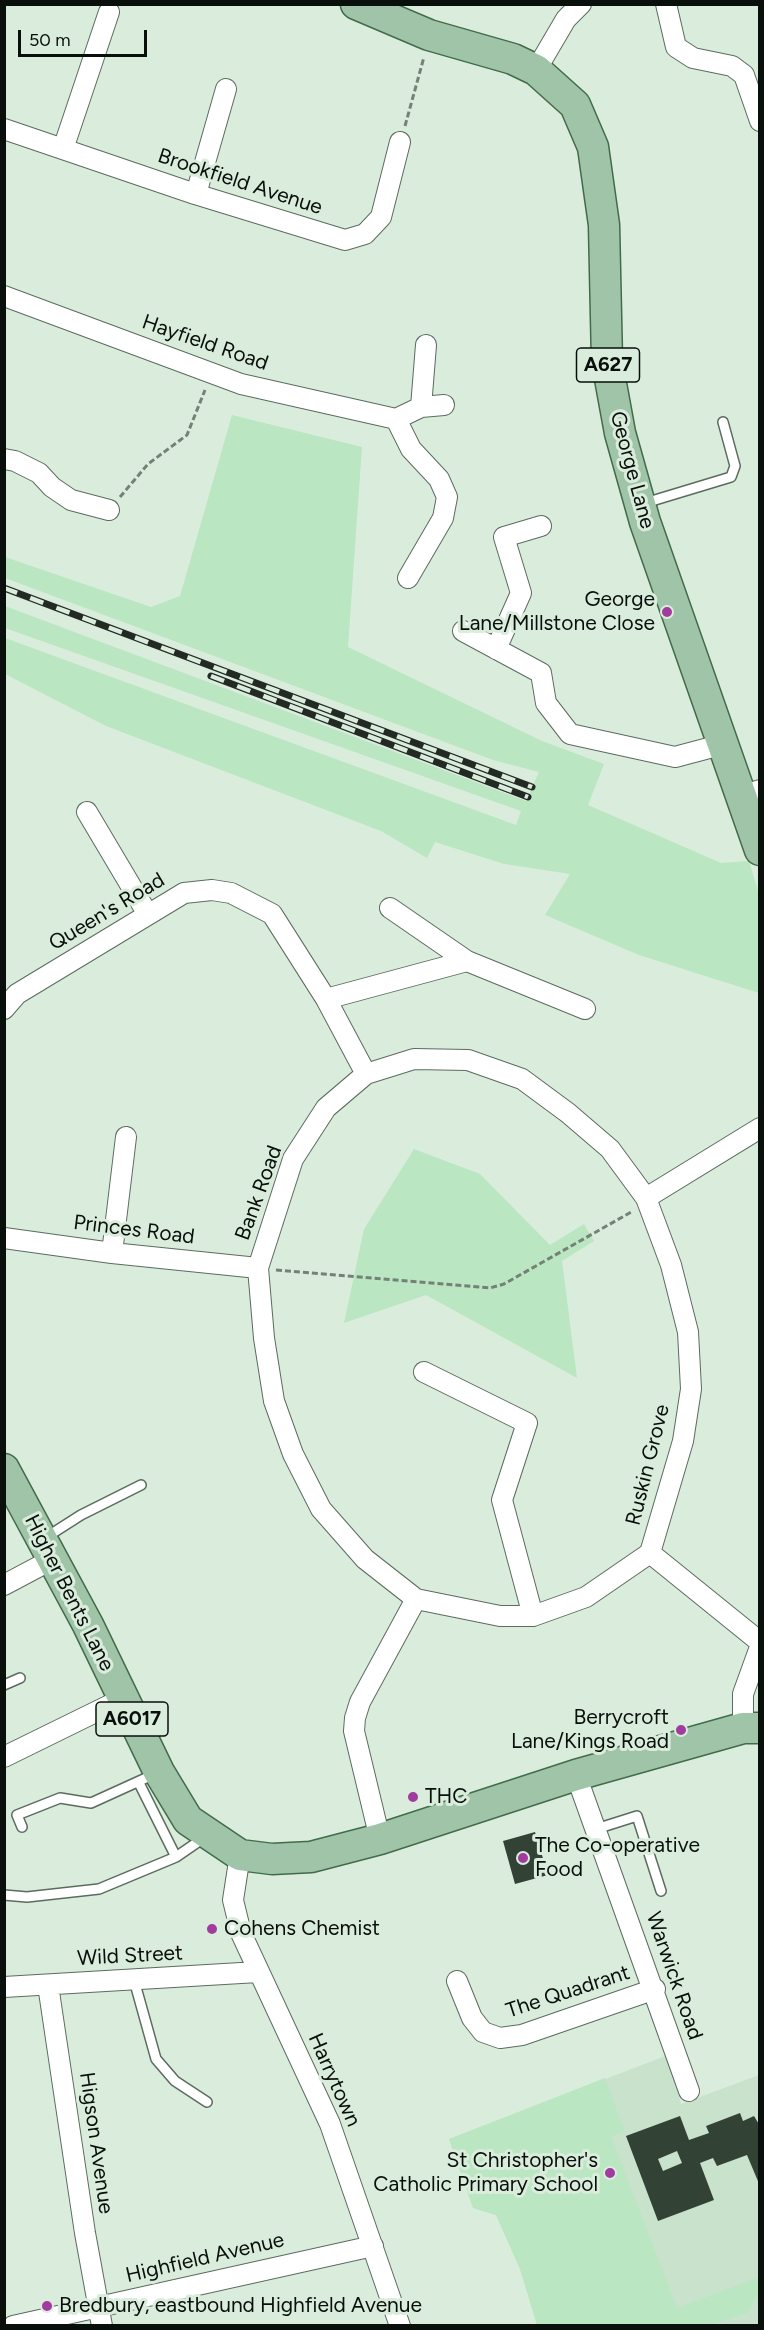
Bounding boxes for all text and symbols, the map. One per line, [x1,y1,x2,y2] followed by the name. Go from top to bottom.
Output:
[21,18,150,56] scale bar
[29,29,71,51] text: 50 m
[154,143,326,221] street label: Brookfield Avenue
[139,310,271,376] street label: Hayfield Road
[576,348,640,382] road number: A627
[604,409,660,531] street label: George Lane
[459,587,655,637] place label: George Lane/Millstone Close
[660,605,674,619] marker: George Lane/Millstone Close
[45,868,169,956] street label: Queen's Road
[230,1142,288,1244] street label: Bank Road
[72,1210,196,1250] street label: Princes Road
[621,1402,675,1528] street label: Ruskin Grove
[19,1511,119,1675] street label: Higher Bents Lane
[96,1702,168,1736] road number: A6017
[511,1705,669,1755] place label: Berrycroft Lane/Kings Road
[674,1723,688,1737] marker: Berrycroft Lane/Kings Road
[425,1784,468,1810] place label: THC
[406,1790,420,1804] marker: THC
[535,1833,700,1883] place label: The Co-operative Food
[516,1851,530,1865] marker: The Co-operative Food
[640,1909,708,2043] street label: Warwick Road
[224,1916,380,1942] place label: Cohens Chemist
[205,1922,219,1936] marker: Cohens Chemist
[76,1941,184,1971] street label: Wild Street
[503,1960,633,2024] street label: The Quadrant
[302,2029,366,2131] street label: Harrytown
[74,2071,118,2215] street label: Higson Avenue
[373,2148,598,2198] place label: St Christopher's Catholic Primary School
[603,2166,617,2180] marker: St Christopher's Catholic Primary School
[123,2228,287,2288] street label: Highfield Avenue
[59,2293,422,2319] place label: Bredbury, eastbound Highfield Avenue
[40,2299,54,2313] marker: Bredbury, eastbound Highfield Avenue

